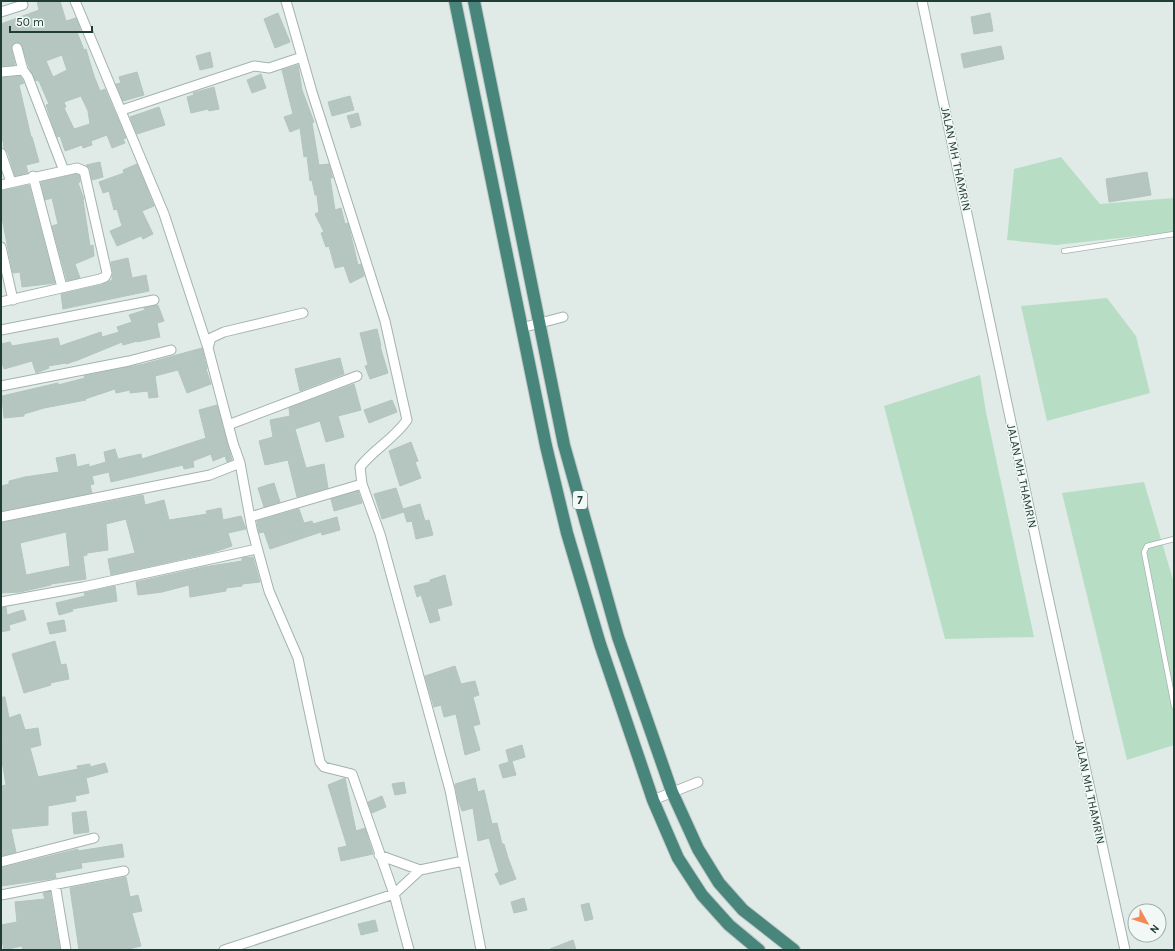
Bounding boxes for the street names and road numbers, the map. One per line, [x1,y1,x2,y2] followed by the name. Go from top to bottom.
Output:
[938,106,974,212] street label: JALAN MH THAMRIN
[1004,423,1040,529] street label: JALAN MH THAMRIN
[573,491,587,509] road number: 7
[1072,739,1108,845] street label: JALAN MH THAMRIN

